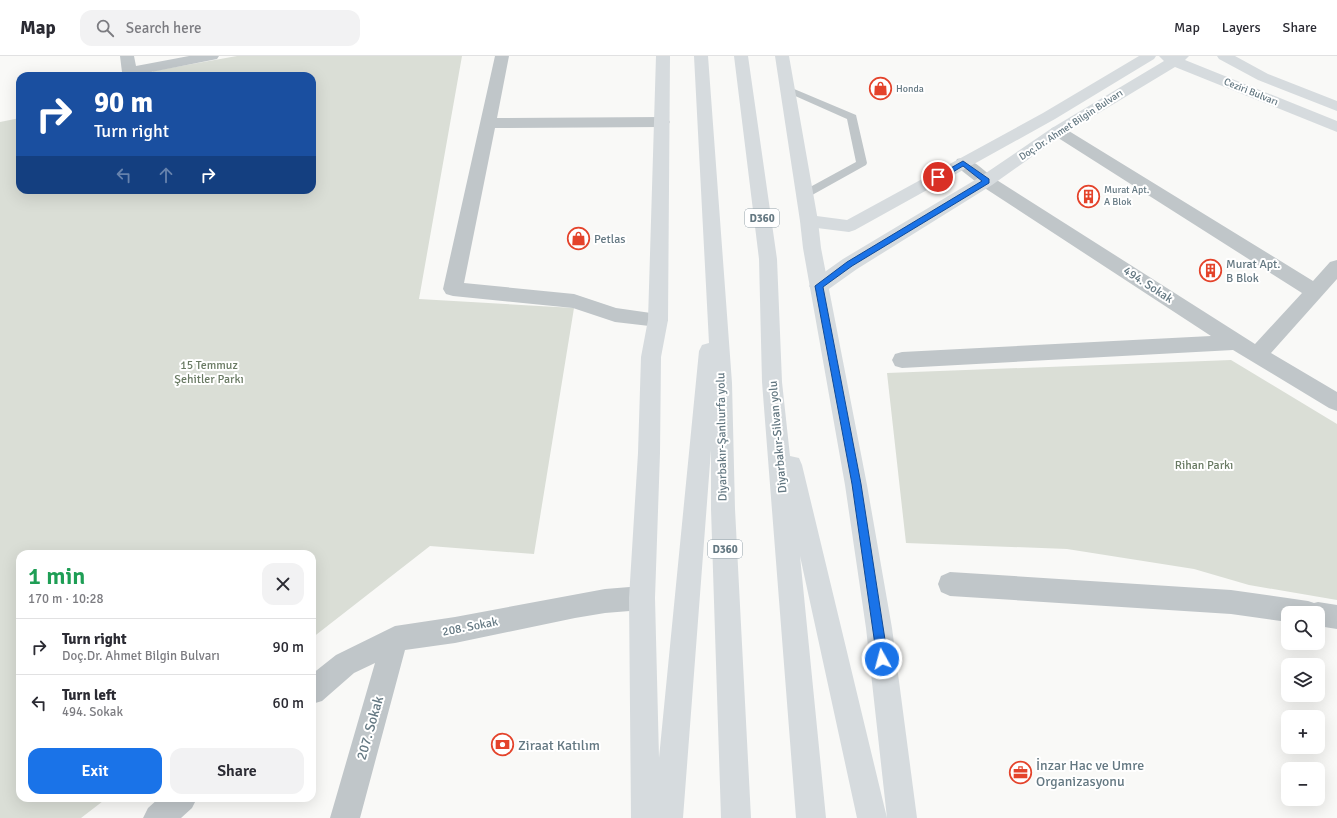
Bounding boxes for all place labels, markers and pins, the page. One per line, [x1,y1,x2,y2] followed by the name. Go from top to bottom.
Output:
[868,76,894,102] shop icon: Honda
[896,83,924,95] place label: Honda
[921,160,955,194] pin
[1075,183,1101,209] building icon: Murat Apt. A Blok
[1104,184,1150,208] place label: Murat Apt. A Blok
[565,226,591,252] shop icon: Petlas
[594,232,626,247] place label: Petlas
[1226,257,1280,286] place label: Murat Apt. B Blok
[1197,258,1223,284] building icon: Murat Apt. B Blok
[490,732,516,758] bank icon: Ziraat Katılım
[518,737,600,754] place label: Ziraat Katılım
[1036,757,1144,790] place label: İnzar Hac ve Umre Organizasyonu
[1007,760,1033,786] office icon: İnzar Hac ve Umre Organizasyonu

